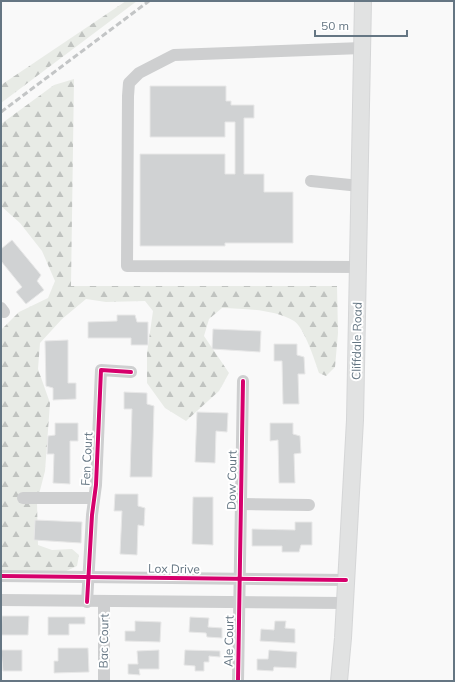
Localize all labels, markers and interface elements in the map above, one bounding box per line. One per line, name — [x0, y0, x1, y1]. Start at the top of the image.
scale bar — [315, 12, 407, 38]
text: 50 m — [321, 18, 349, 33]
street label: Cliffdale Road — [348, 302, 365, 380]
street label: Fen Court — [78, 432, 95, 486]
street label: Dow Court — [223, 450, 240, 510]
street label: Lox Drive — [148, 561, 200, 576]
street label: Bac Court — [96, 613, 111, 669]
street label: Ale Court — [221, 615, 236, 667]

